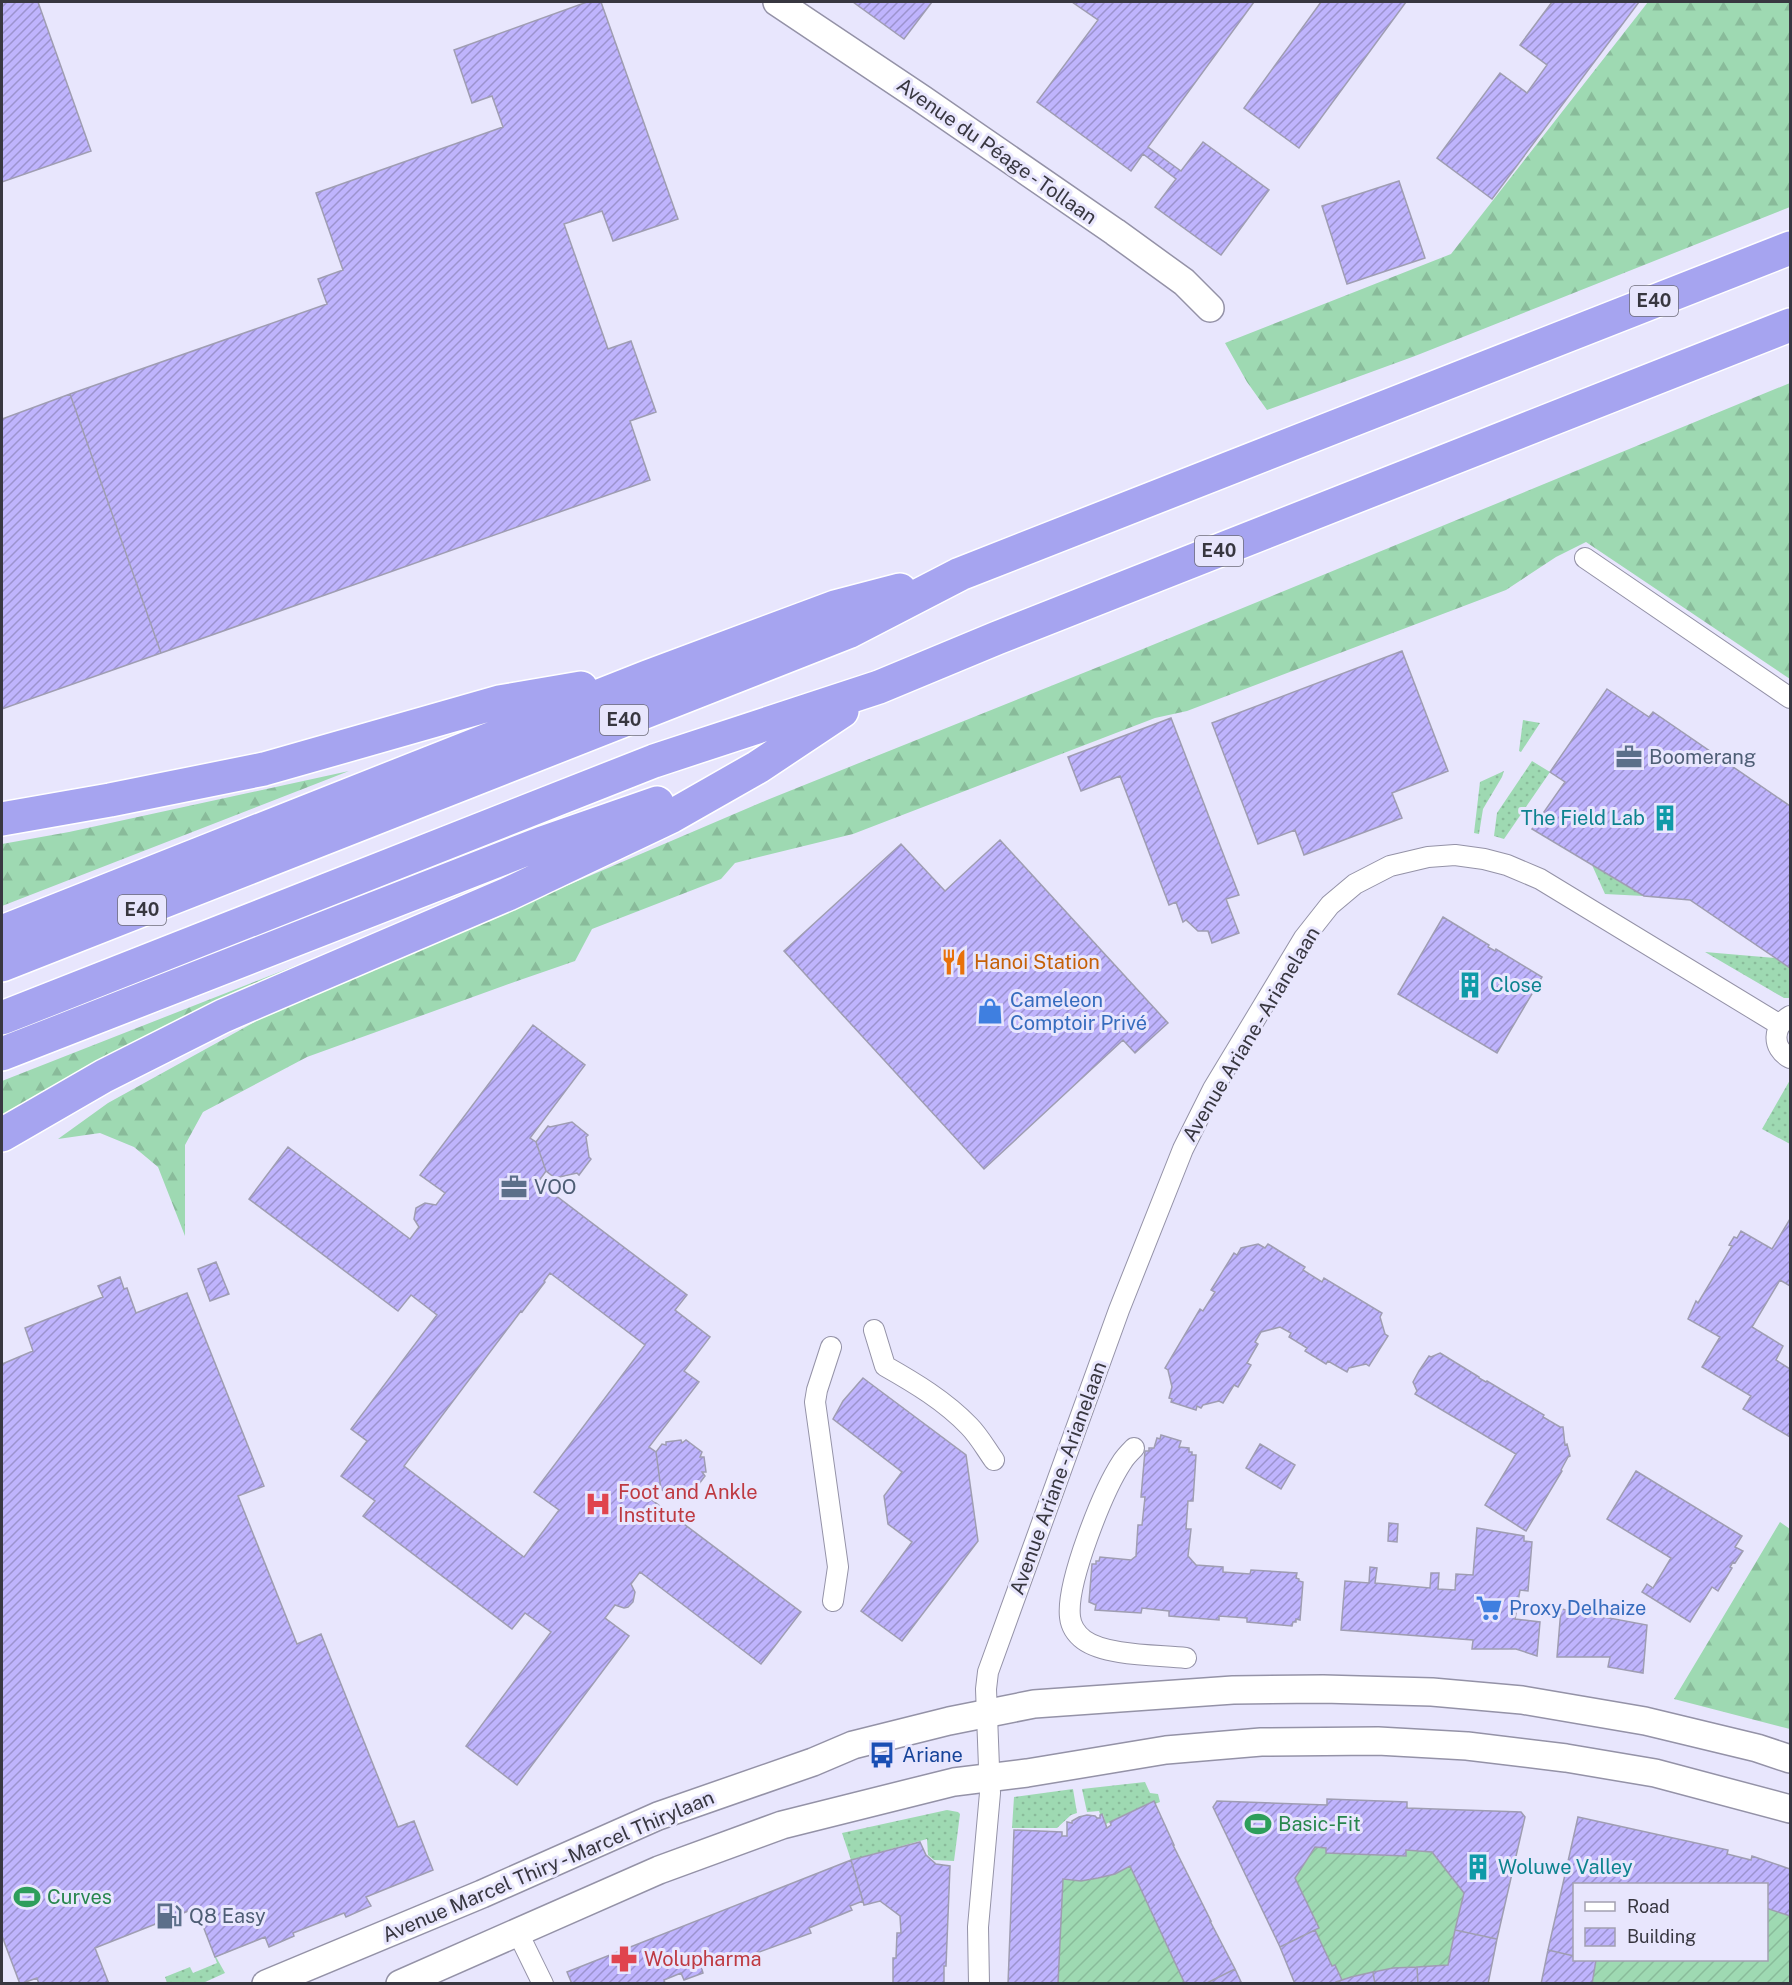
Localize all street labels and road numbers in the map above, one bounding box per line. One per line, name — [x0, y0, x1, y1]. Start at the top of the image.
street label: Avenue du Péage - Tollaan — [892, 73, 1102, 229]
road number: E40 — [1630, 286, 1678, 316]
road number: E40 — [1195, 536, 1243, 566]
road number: E40 — [600, 705, 648, 735]
road number: E40 — [118, 895, 166, 925]
street label: Avenue Ariane - Arianelaan — [1177, 922, 1325, 1146]
street label: Avenue Ariane - Arianelaan — [1005, 1358, 1111, 1598]
street label: Avenue Marcel Thiry - Marcel Thirylaan — [379, 1785, 717, 1947]

